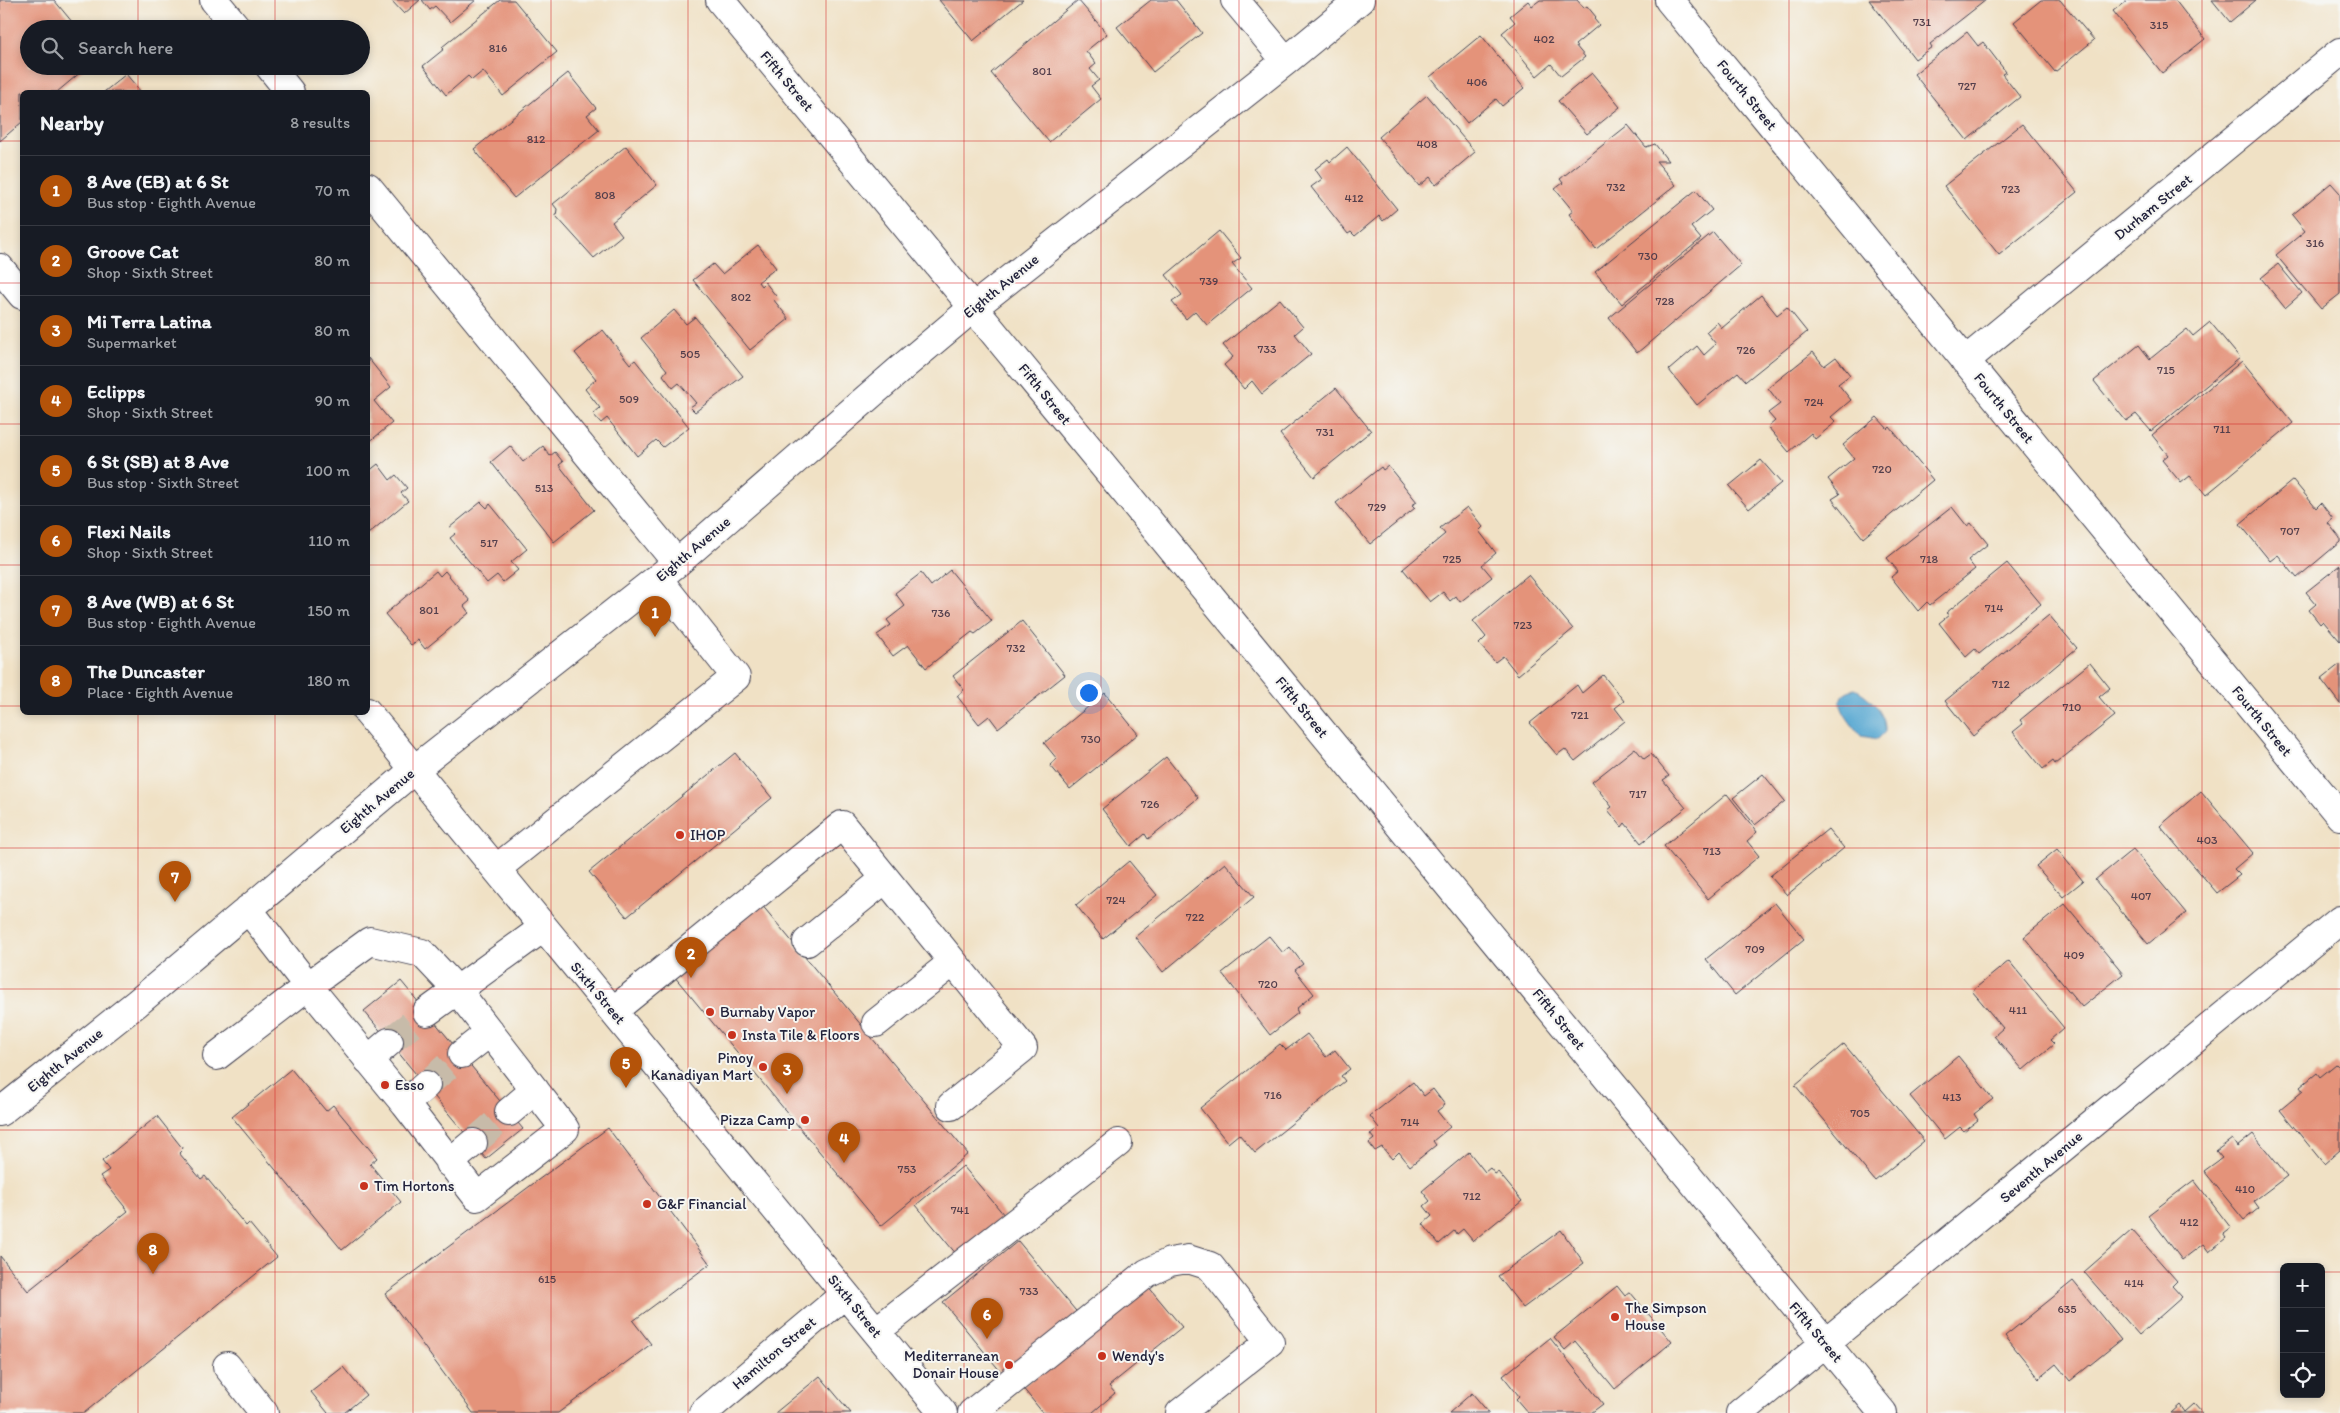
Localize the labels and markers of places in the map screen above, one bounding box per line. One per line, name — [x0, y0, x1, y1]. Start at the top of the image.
pin: 1 — [639, 596, 671, 637]
place label: IHOP — [690, 826, 726, 844]
marker: IHOP — [674, 829, 686, 841]
pin: 7 — [159, 861, 191, 902]
pin: 2 — [675, 937, 707, 978]
place label: Burnaby Vapor — [720, 1003, 815, 1021]
marker: Burnaby Vapor — [704, 1006, 716, 1018]
place label: Insta Tile & Floors — [742, 1026, 860, 1044]
marker: Insta Tile & Floors — [726, 1029, 738, 1041]
pin: 5 — [610, 1047, 642, 1088]
place label: Pinoy Kanadiyan Mart — [651, 1049, 753, 1084]
pin: 3 — [771, 1053, 803, 1094]
marker: Pinoy Kanadiyan Mart — [757, 1061, 769, 1073]
place label: Esso — [395, 1076, 424, 1094]
marker: Esso — [379, 1079, 391, 1091]
place label: Pizza Camp — [720, 1111, 795, 1129]
marker: Pizza Camp — [799, 1114, 811, 1126]
pin: 4 — [828, 1122, 860, 1163]
place label: Tim Hortons — [374, 1177, 455, 1195]
marker: Tim Hortons — [358, 1180, 370, 1192]
place label: G&F Financial — [657, 1195, 747, 1213]
marker: G&F Financial — [641, 1198, 653, 1210]
pin: 8 — [137, 1233, 169, 1274]
pin: 6 — [971, 1298, 1003, 1339]
place label: The Simpson House — [1625, 1299, 1707, 1334]
marker: The Simpson House — [1609, 1311, 1621, 1323]
place label: Mediterranean Donair House — [904, 1347, 999, 1382]
place label: Wendy's — [1112, 1347, 1165, 1365]
marker: Wendy's — [1096, 1350, 1108, 1362]
marker: Mediterranean Donair House — [1003, 1359, 1015, 1371]

